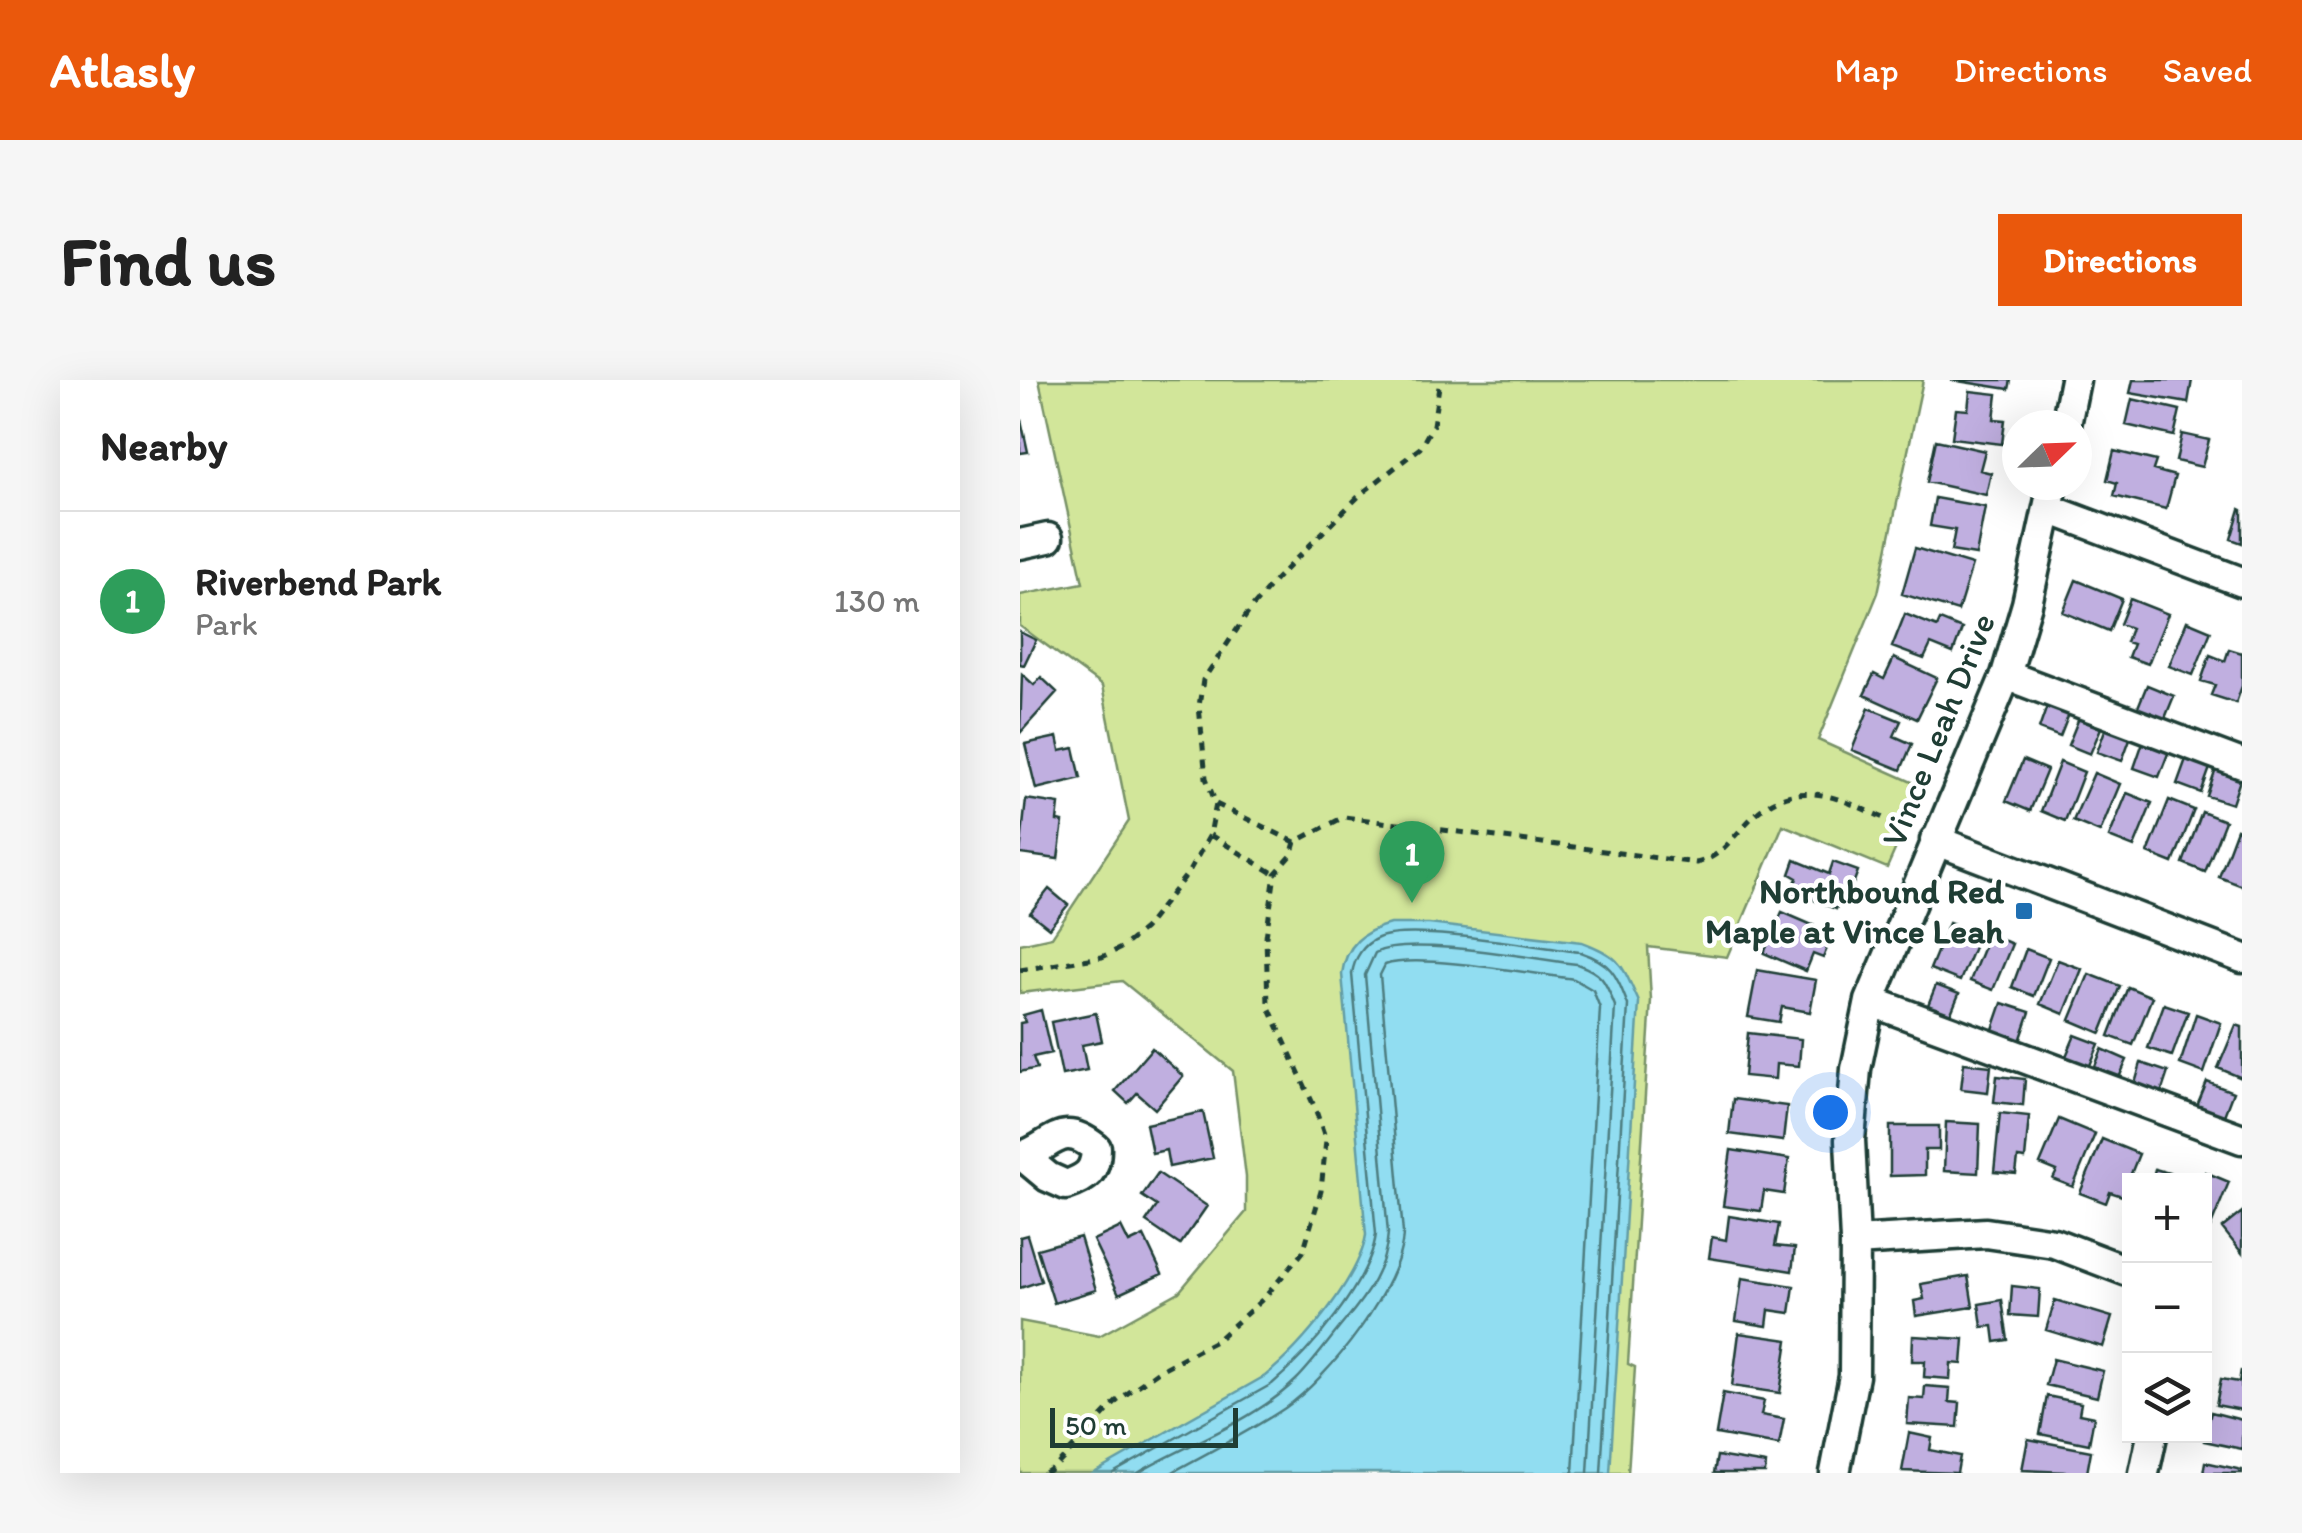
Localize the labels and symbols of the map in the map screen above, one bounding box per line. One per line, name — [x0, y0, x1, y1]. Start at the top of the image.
north arrow — [2002, 410, 2092, 500]
street label: Vince Leah Drive — [1872, 607, 2004, 853]
pin: 1 — [1380, 820, 1444, 903]
place label: Northbound Red Maple at Vince Leah — [1705, 870, 2005, 952]
marker: Northbound Red Maple at Vince Leah — [2013, 900, 2035, 922]
your location — [1805, 1087, 1856, 1138]
scale bar — [1050, 1403, 1238, 1448]

